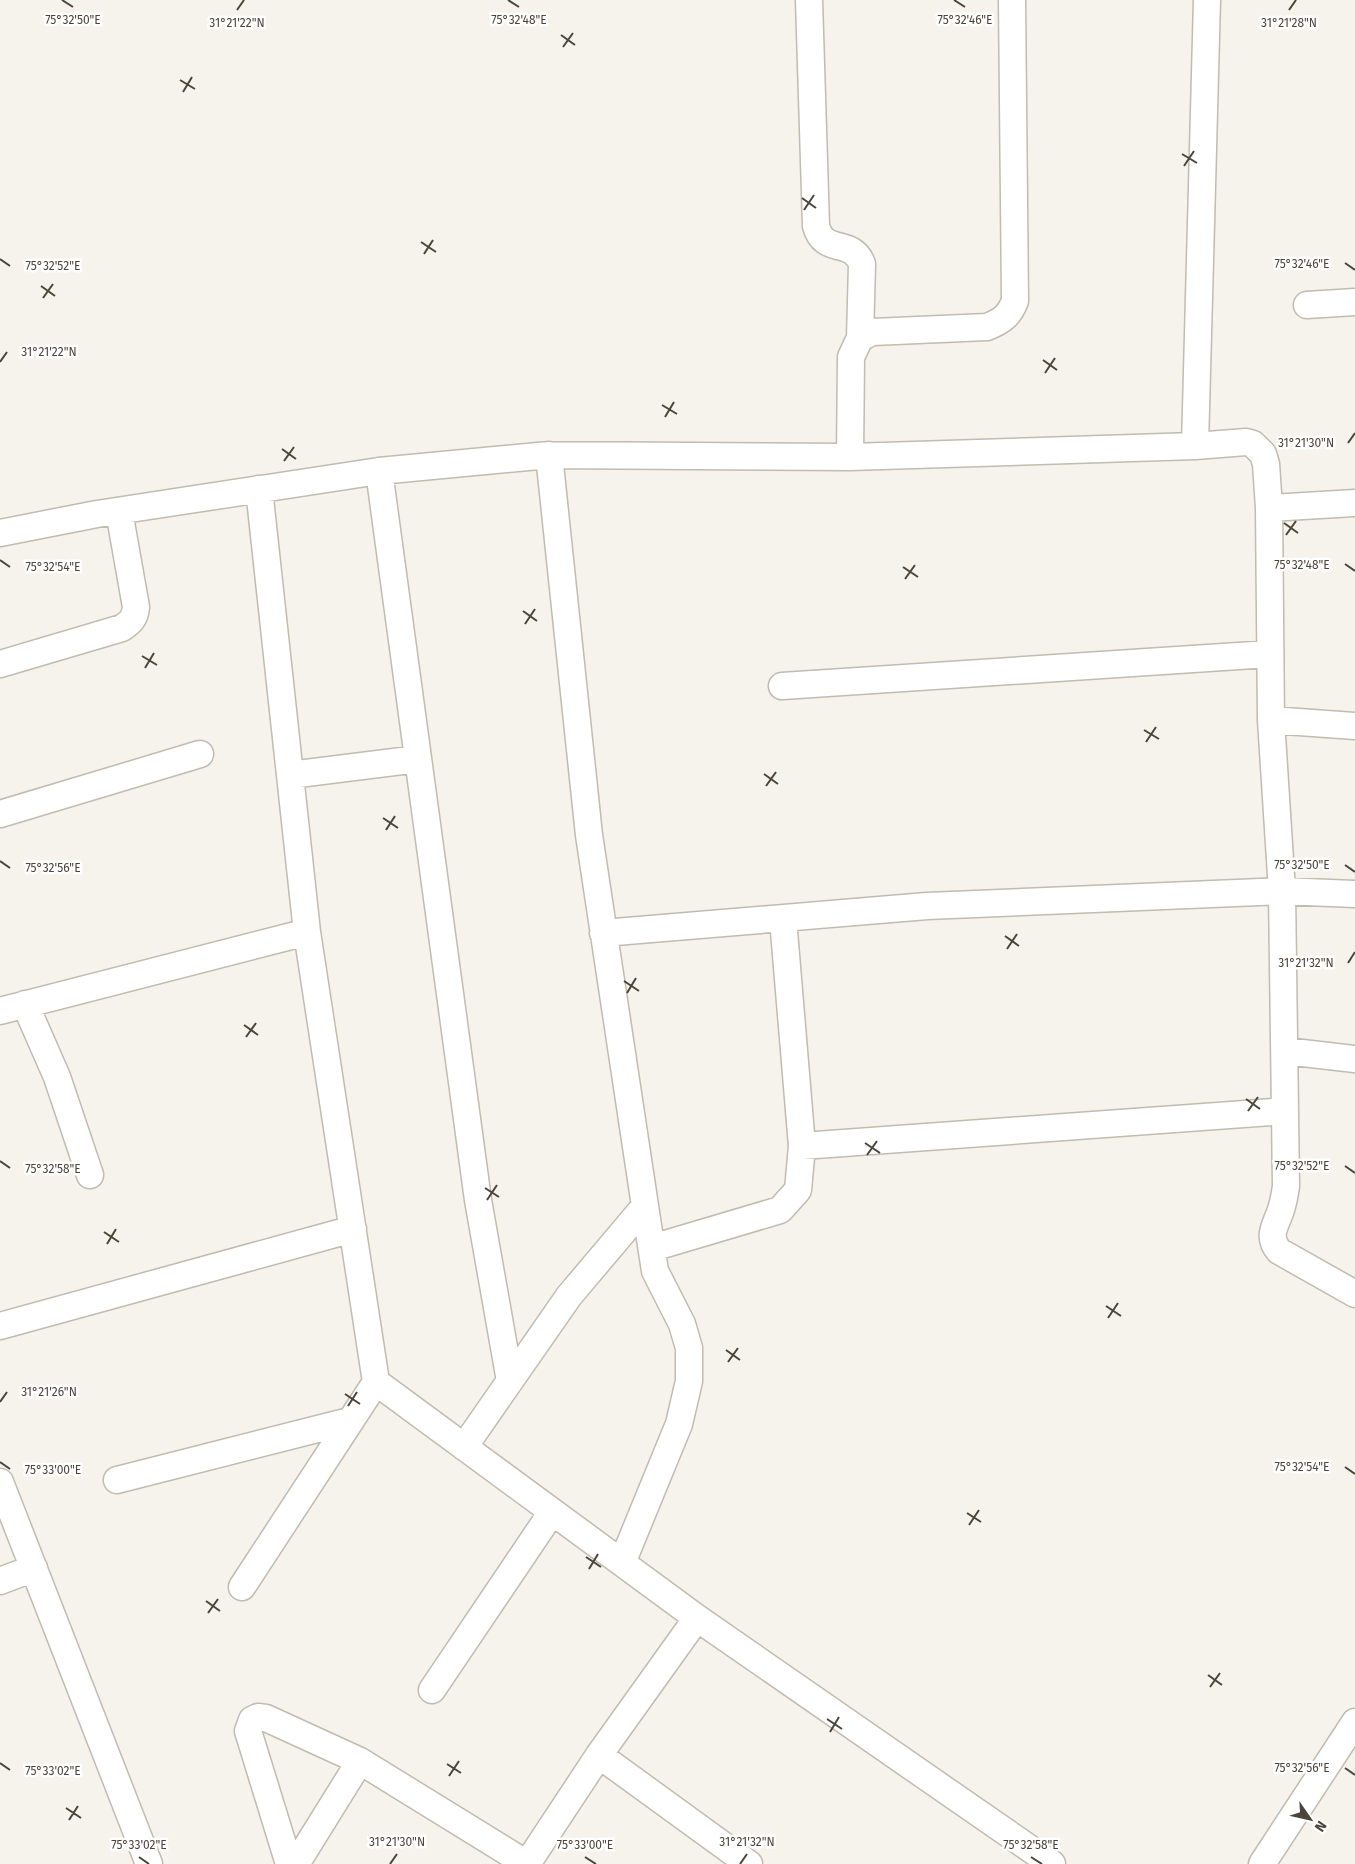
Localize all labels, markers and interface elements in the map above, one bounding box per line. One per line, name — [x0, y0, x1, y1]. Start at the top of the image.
text: 75°32'50"E — [45, 13, 101, 27]
text: 75°32'48"E — [491, 13, 547, 27]
text: 75°32'46"E — [937, 13, 993, 27]
text: 31°21'22"N — [209, 16, 265, 30]
text: 31°21'28"N — [1261, 16, 1317, 30]
text: 75°32'46"E — [1274, 257, 1330, 271]
text: 75°32'52"E — [26, 259, 80, 273]
text: 31°21'22"N — [21, 345, 77, 359]
text: 31°21'30"N — [1278, 436, 1334, 450]
text: 75°32'48"E — [1274, 558, 1330, 572]
text: 75°32'54"E — [26, 560, 80, 574]
text: 75°32'50"E — [1274, 858, 1330, 872]
text: 75°32'56"E — [25, 861, 81, 875]
text: 31°21'32"N — [1278, 956, 1334, 970]
text: 75°32'52"E — [1275, 1159, 1329, 1173]
text: 75°32'58"E — [25, 1162, 81, 1176]
text: 31°21'26"N — [21, 1385, 77, 1399]
text: 75°32'54"E — [1275, 1460, 1329, 1474]
text: 75°33'00"E — [25, 1463, 81, 1477]
text: 75°32'56"E — [1274, 1761, 1330, 1775]
text: 75°33'02"E — [25, 1764, 81, 1778]
north arrow — [1285, 1794, 1335, 1844]
text: N — [1311, 1817, 1330, 1835]
text: 31°21'30"N — [369, 1835, 425, 1849]
text: 31°21'32"N — [719, 1835, 775, 1849]
text: 75°33'02"E — [111, 1838, 167, 1852]
text: 75°33'00"E — [557, 1838, 613, 1852]
text: 75°32'58"E — [1003, 1838, 1059, 1852]

